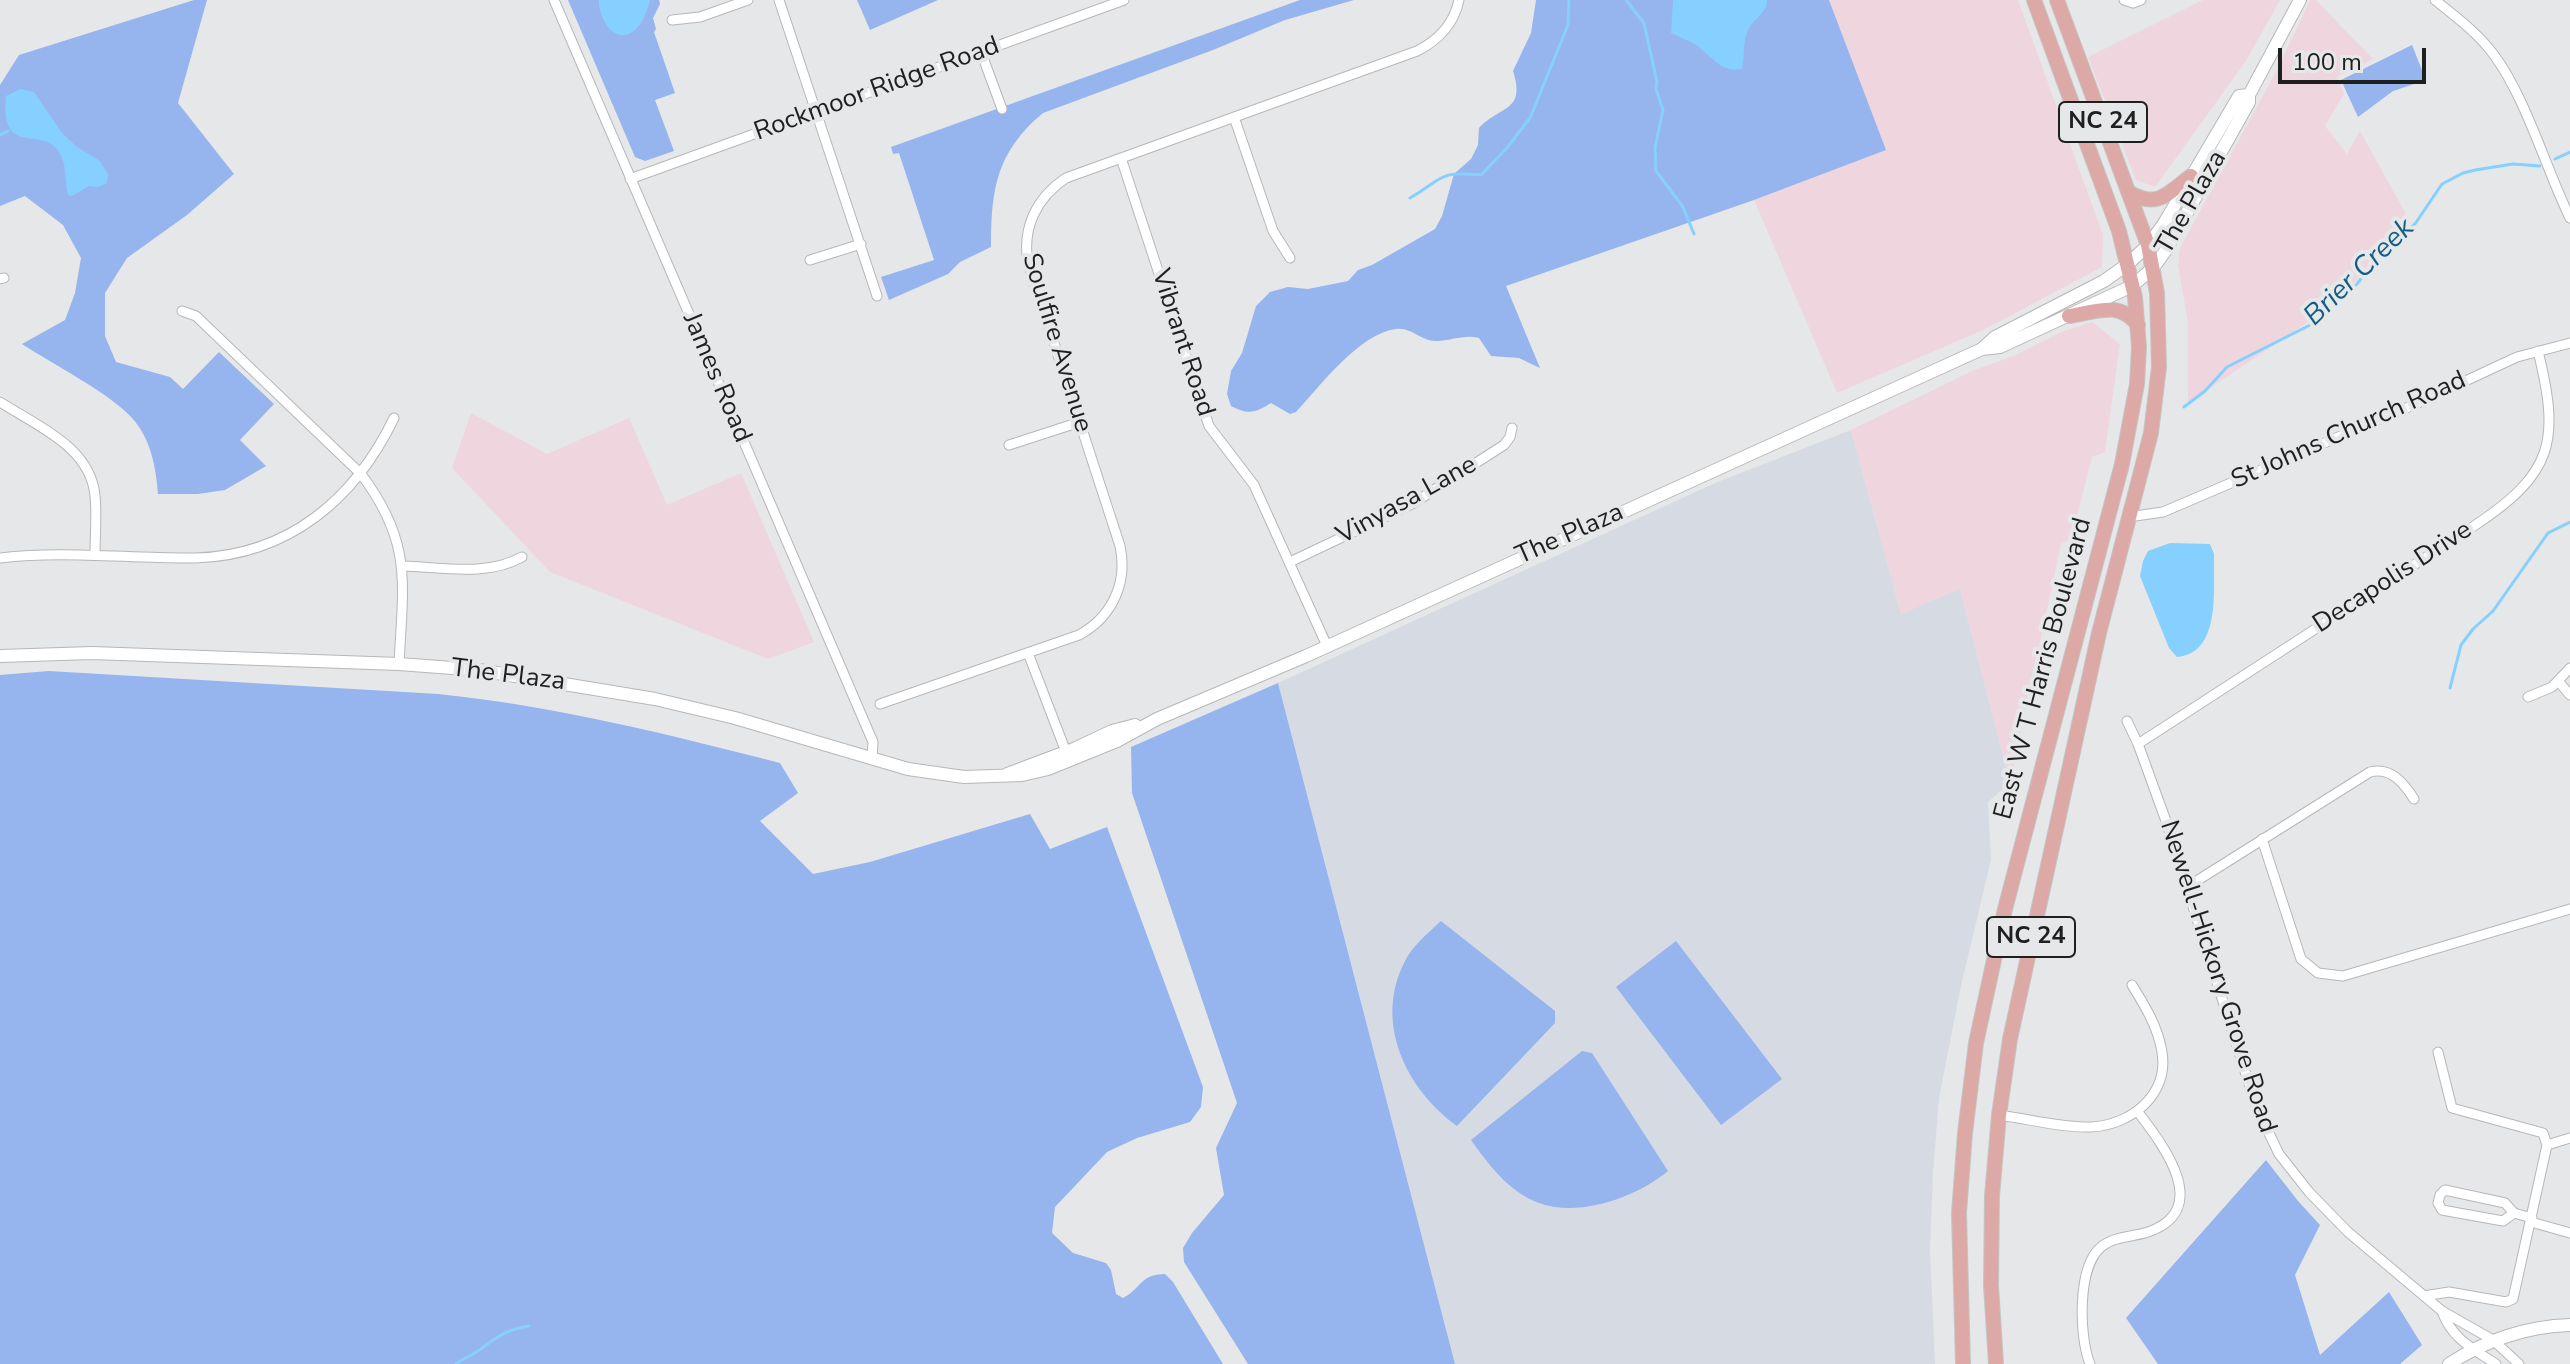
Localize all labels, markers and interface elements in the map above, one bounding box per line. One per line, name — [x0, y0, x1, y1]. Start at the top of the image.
street label: Rockmoor Ridge Road — [750, 31, 1004, 149]
scale bar — [2282, 32, 2430, 82]
text: 100 m — [2292, 46, 2362, 78]
road number: NC 24 — [2059, 102, 2147, 142]
street label: The Plaza — [2150, 146, 2234, 260]
water label: Brier Creek — [2298, 212, 2422, 334]
street label: Soulfire Avenue — [1014, 250, 1098, 436]
street label: Vibrant Road — [1144, 265, 1220, 421]
street label: James Road — [675, 308, 757, 448]
street label: St Johns Church Road — [2227, 365, 2471, 497]
street label: Vinyasa Lane — [1332, 450, 1482, 552]
street label: The Plaza — [1511, 497, 1629, 573]
street label: East W T Harris Boulevard — [1989, 515, 2099, 823]
street label: Decapolis Drive — [2308, 515, 2478, 641]
street label: The Plaza — [449, 654, 567, 698]
street label: Newell-Hickory Grove Road — [2152, 817, 2282, 1137]
road number: NC 24 — [1987, 917, 2075, 957]

